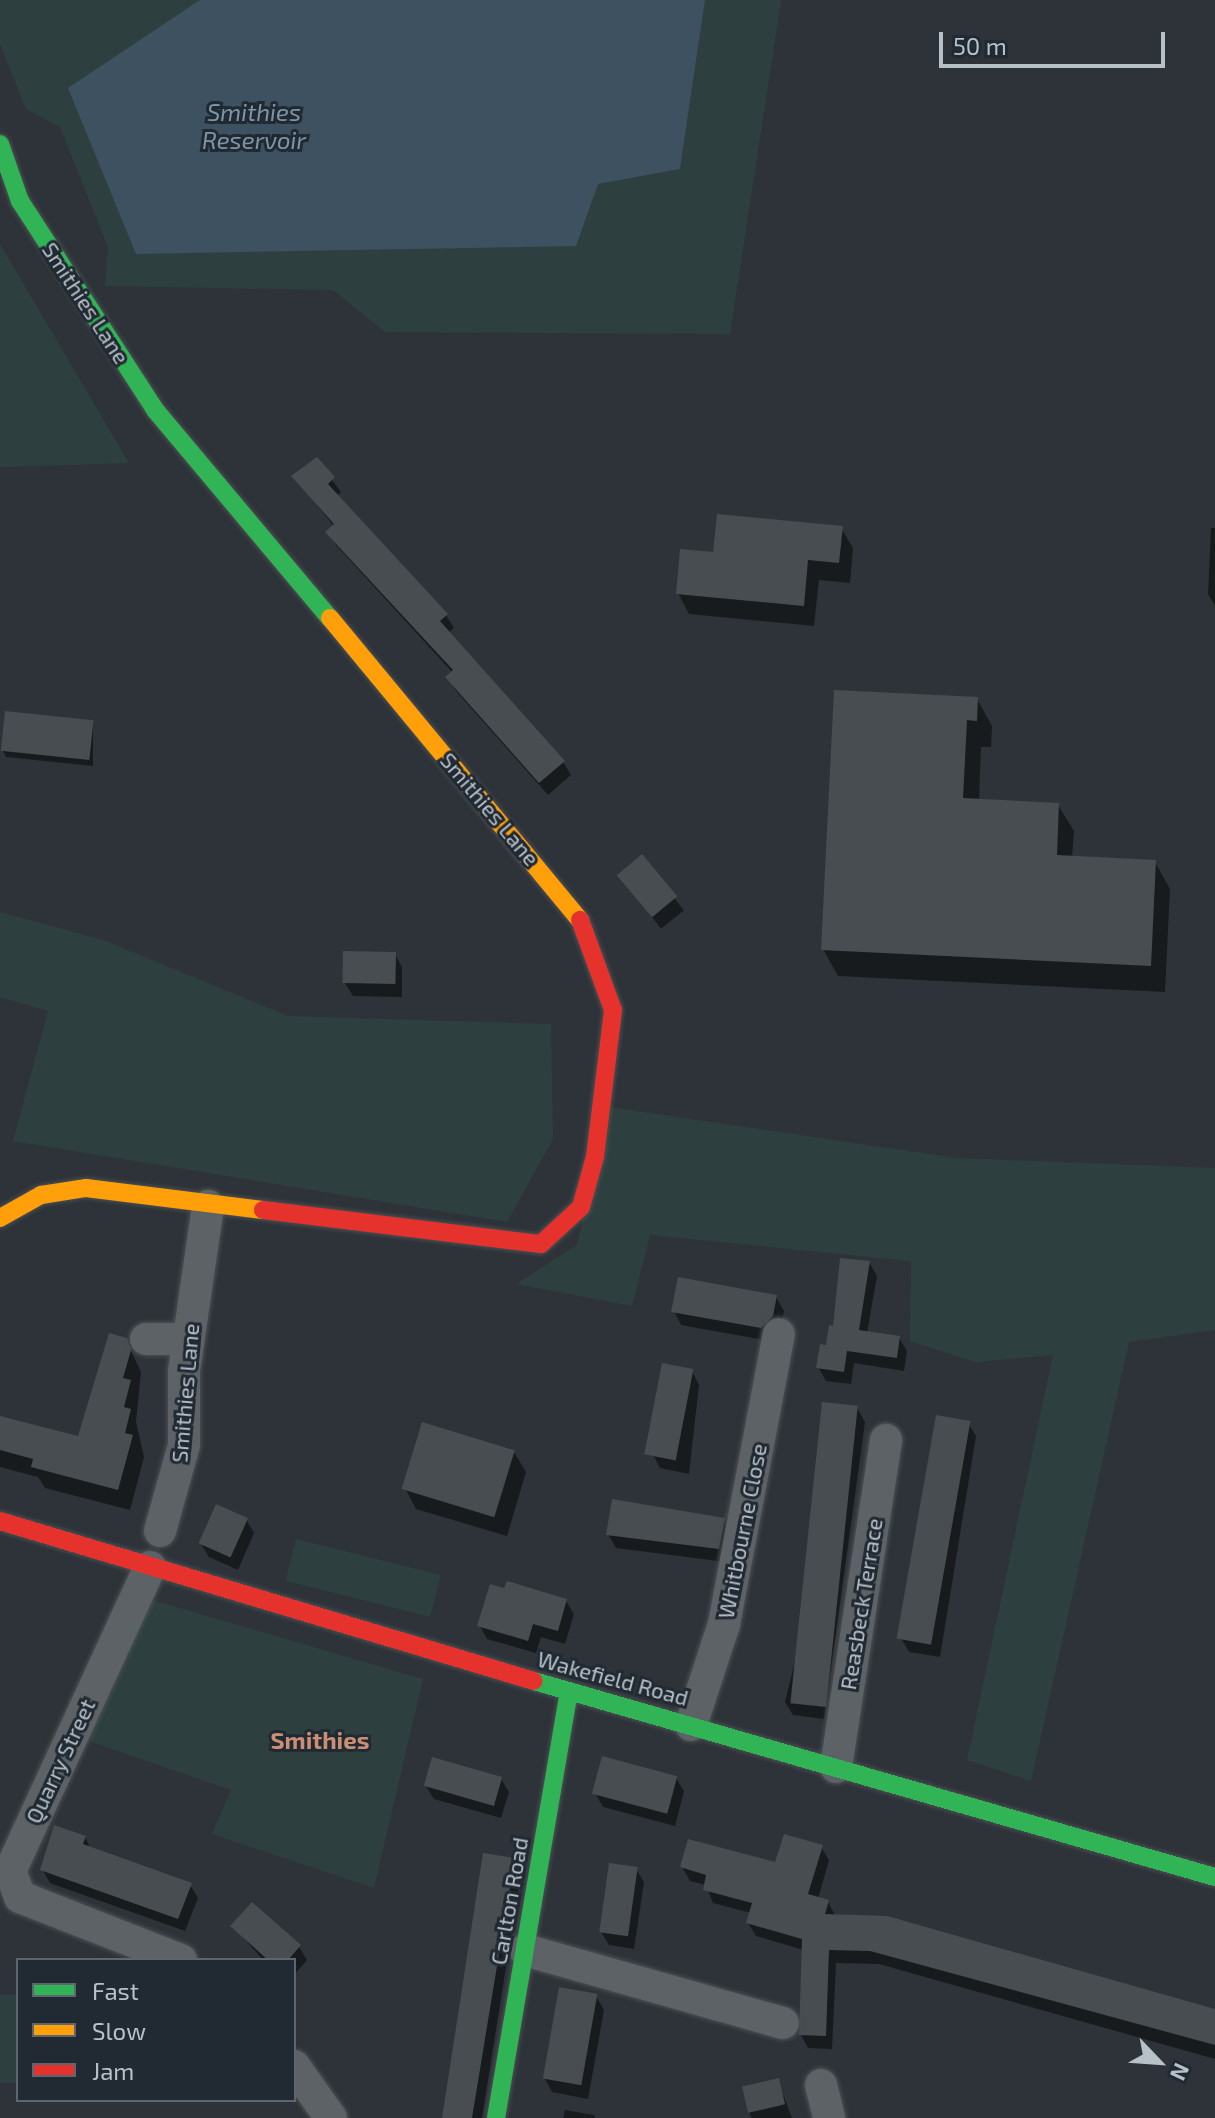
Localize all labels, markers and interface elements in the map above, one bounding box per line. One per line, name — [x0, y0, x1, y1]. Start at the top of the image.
scale bar — [943, 16, 1169, 66]
text: 50 m — [953, 31, 1007, 60]
water label: Smithies Reservoir — [202, 98, 306, 154]
street label: Smithies Lane — [37, 237, 135, 369]
street label: Smithies Lane — [435, 747, 545, 871]
street label: Smithies Lane — [166, 1322, 204, 1464]
street label: Whitbourne Close — [712, 1441, 772, 1621]
street label: Reasbeck Terrace — [834, 1516, 888, 1692]
street label: Wakefield Road — [535, 1645, 691, 1711]
street label: Quarry Street — [20, 1694, 100, 1828]
district label: Smithies — [271, 1726, 369, 1754]
street label: Carlton Road — [485, 1835, 533, 1967]
legend — [16, 1958, 296, 2102]
text: Fast — [92, 1976, 139, 2005]
text: Slow — [92, 2016, 146, 2045]
north arrow — [1119, 2022, 1199, 2102]
text: Jam — [92, 2056, 134, 2085]
text: N — [1166, 2059, 1196, 2085]

